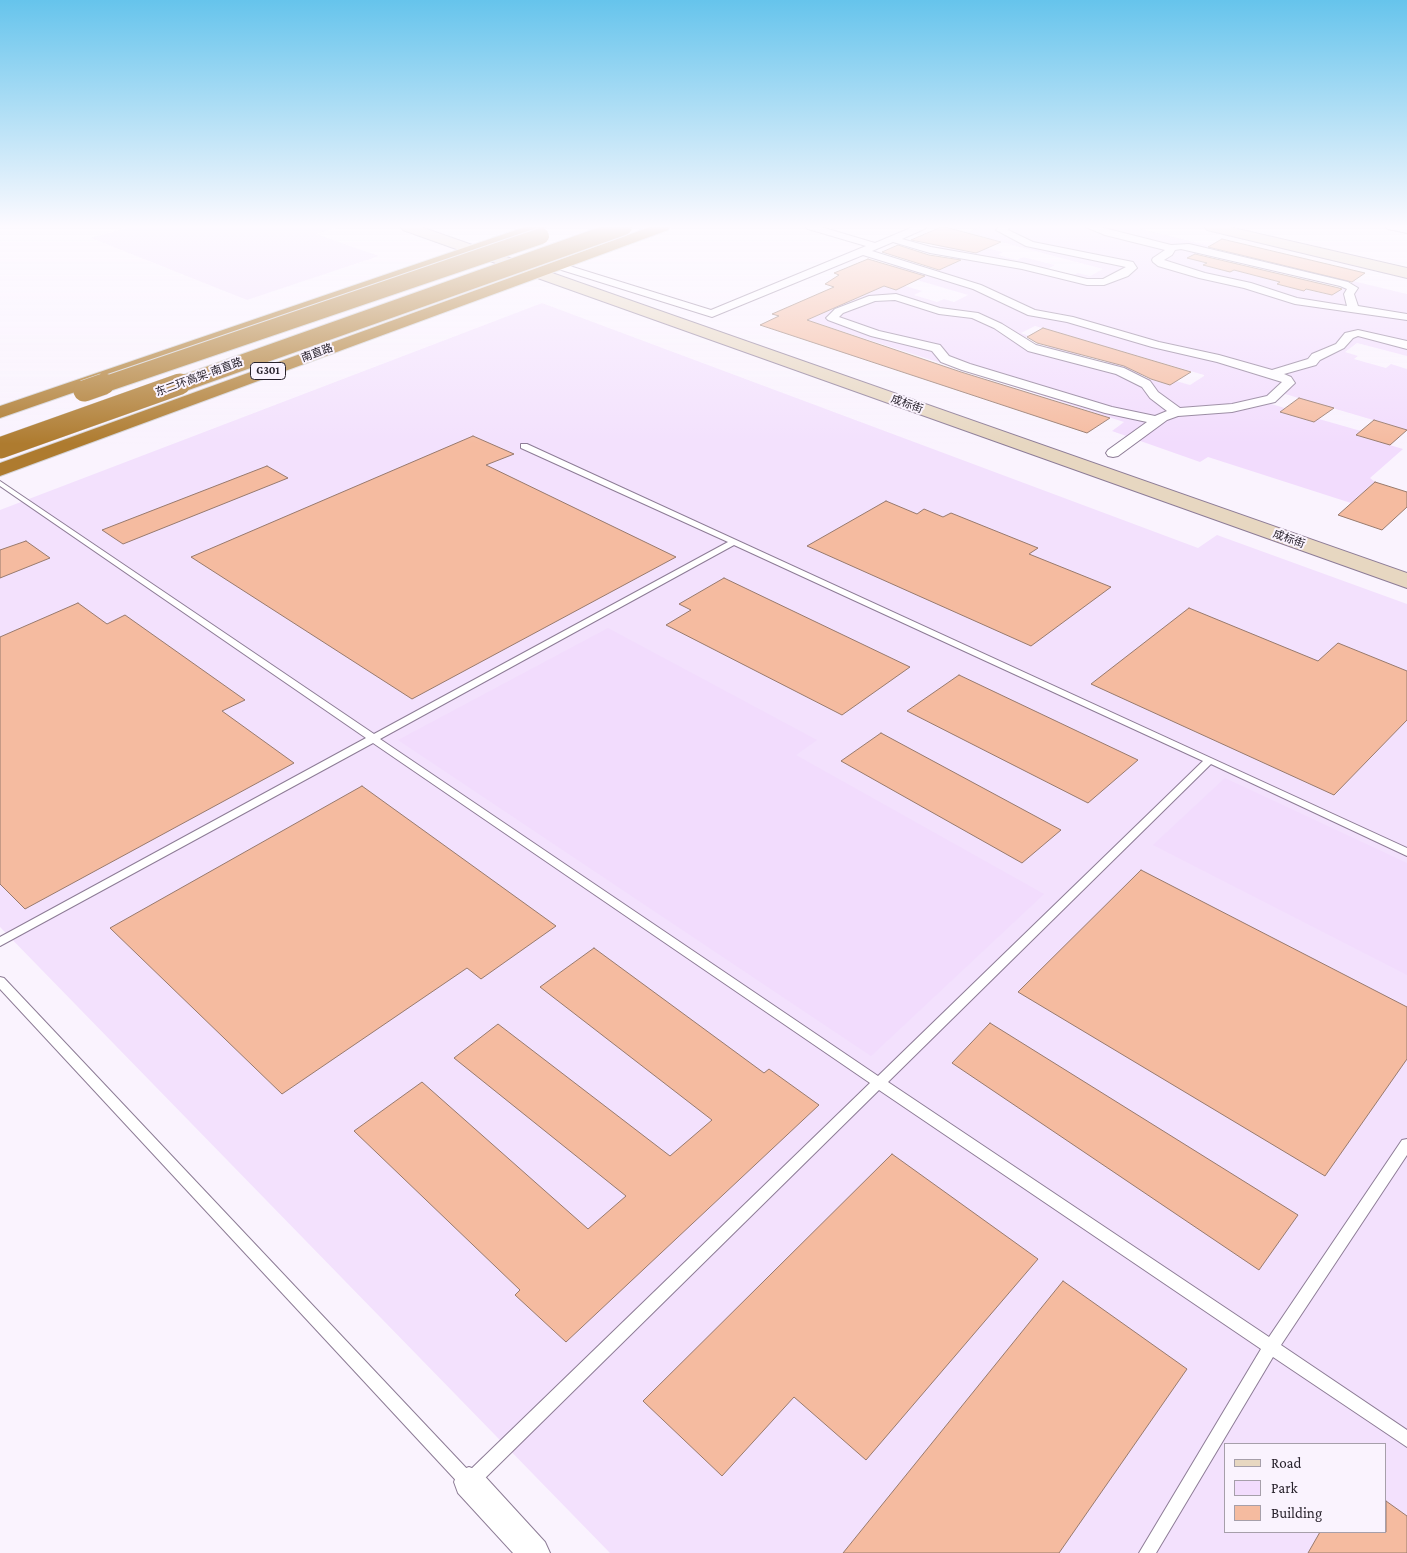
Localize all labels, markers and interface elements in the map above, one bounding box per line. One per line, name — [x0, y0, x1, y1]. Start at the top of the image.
street label: 南直路 — [299, 341, 335, 365]
street label: 东二环高架-南直路 — [154, 355, 244, 399]
road number: G301 — [250, 362, 286, 380]
street label: 成标街 — [889, 392, 925, 416]
street label: 成标街 — [1271, 527, 1307, 551]
legend — [1224, 1443, 1387, 1533]
text: Road — [1271, 1455, 1301, 1471]
text: Park — [1271, 1480, 1298, 1496]
text: Building — [1271, 1505, 1322, 1521]

